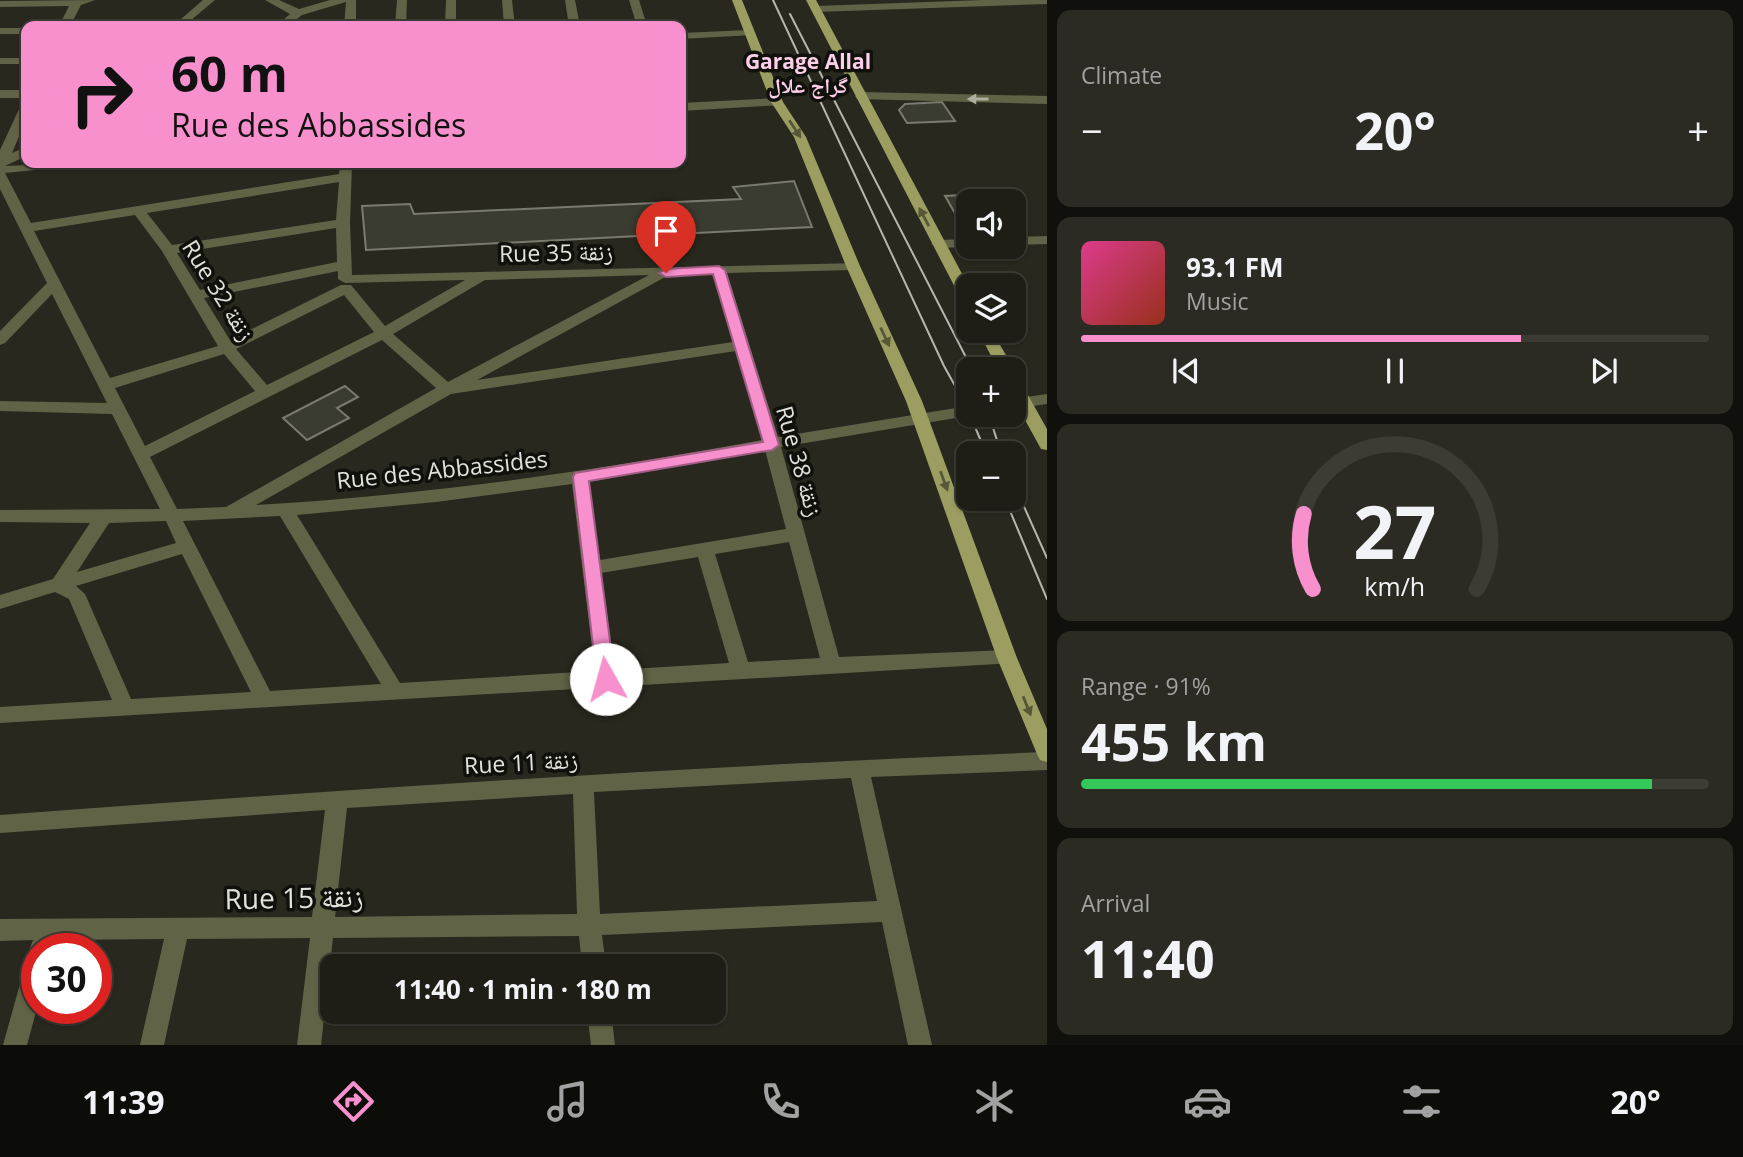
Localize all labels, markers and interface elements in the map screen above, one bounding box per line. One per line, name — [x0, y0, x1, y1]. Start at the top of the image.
text: 60 m — [171, 40, 288, 106]
district label: Garage Allal گراج علال — [745, 47, 871, 99]
icon: right — [56, 49, 147, 140]
text: Climate — [1081, 59, 1162, 91]
one-way arrow — [967, 93, 989, 105]
text: 20° — [1354, 94, 1436, 165]
text: Rue des Abbassides — [171, 103, 466, 146]
text: − — [1081, 104, 1103, 156]
text: + — [1687, 104, 1709, 156]
one-way arrow — [788, 119, 801, 139]
map controls — [956, 189, 1026, 511]
button: sound — [956, 189, 1026, 259]
pin — [636, 201, 696, 273]
one-way arrow — [918, 207, 930, 227]
icon: arrive — [647, 212, 685, 250]
street label: Rue 32 زنقة — [175, 233, 263, 347]
street label: Rue 35 زنقة — [499, 235, 613, 269]
text: 93.1 FM — [1186, 249, 1284, 285]
button: layers — [956, 273, 1026, 343]
text: Music — [1186, 285, 1249, 317]
one-way arrow — [880, 327, 891, 348]
icon: previous — [1167, 352, 1205, 390]
icon: pause — [1376, 352, 1414, 390]
icon: next — [1585, 352, 1623, 390]
button: + — [956, 357, 1026, 427]
street label: Rue 38 زنقة — [769, 402, 831, 520]
button: − — [956, 441, 1026, 511]
street label: Rue des Abbassides — [335, 442, 549, 496]
one-way arrow — [939, 470, 950, 491]
text: 27 — [1353, 481, 1437, 580]
text: km/h — [1365, 568, 1425, 602]
position arrow — [569, 642, 643, 716]
text: Range · 91% — [1081, 670, 1211, 702]
one-way arrow — [1021, 695, 1032, 716]
text: 455 km — [1081, 705, 1267, 776]
street label: Rue 11 زنقة — [463, 743, 579, 781]
street label: Rue 15 زنقة — [224, 877, 364, 917]
text: Arrival — [1081, 887, 1150, 919]
text: 11:40 — [1081, 922, 1215, 993]
speed limit sign: 30 — [21, 933, 112, 1024]
text: 11:40 · 1 min · 180 m — [394, 971, 652, 1007]
icon: directions — [329, 1077, 378, 1126]
icon: music — [543, 1077, 592, 1126]
icon: phone — [756, 1077, 805, 1126]
icon: climate — [970, 1077, 1019, 1126]
icon: car — [1183, 1077, 1232, 1126]
icon: filters — [1397, 1077, 1446, 1126]
text: 11:39 — [82, 1080, 165, 1123]
text: 20° — [1610, 1080, 1661, 1123]

